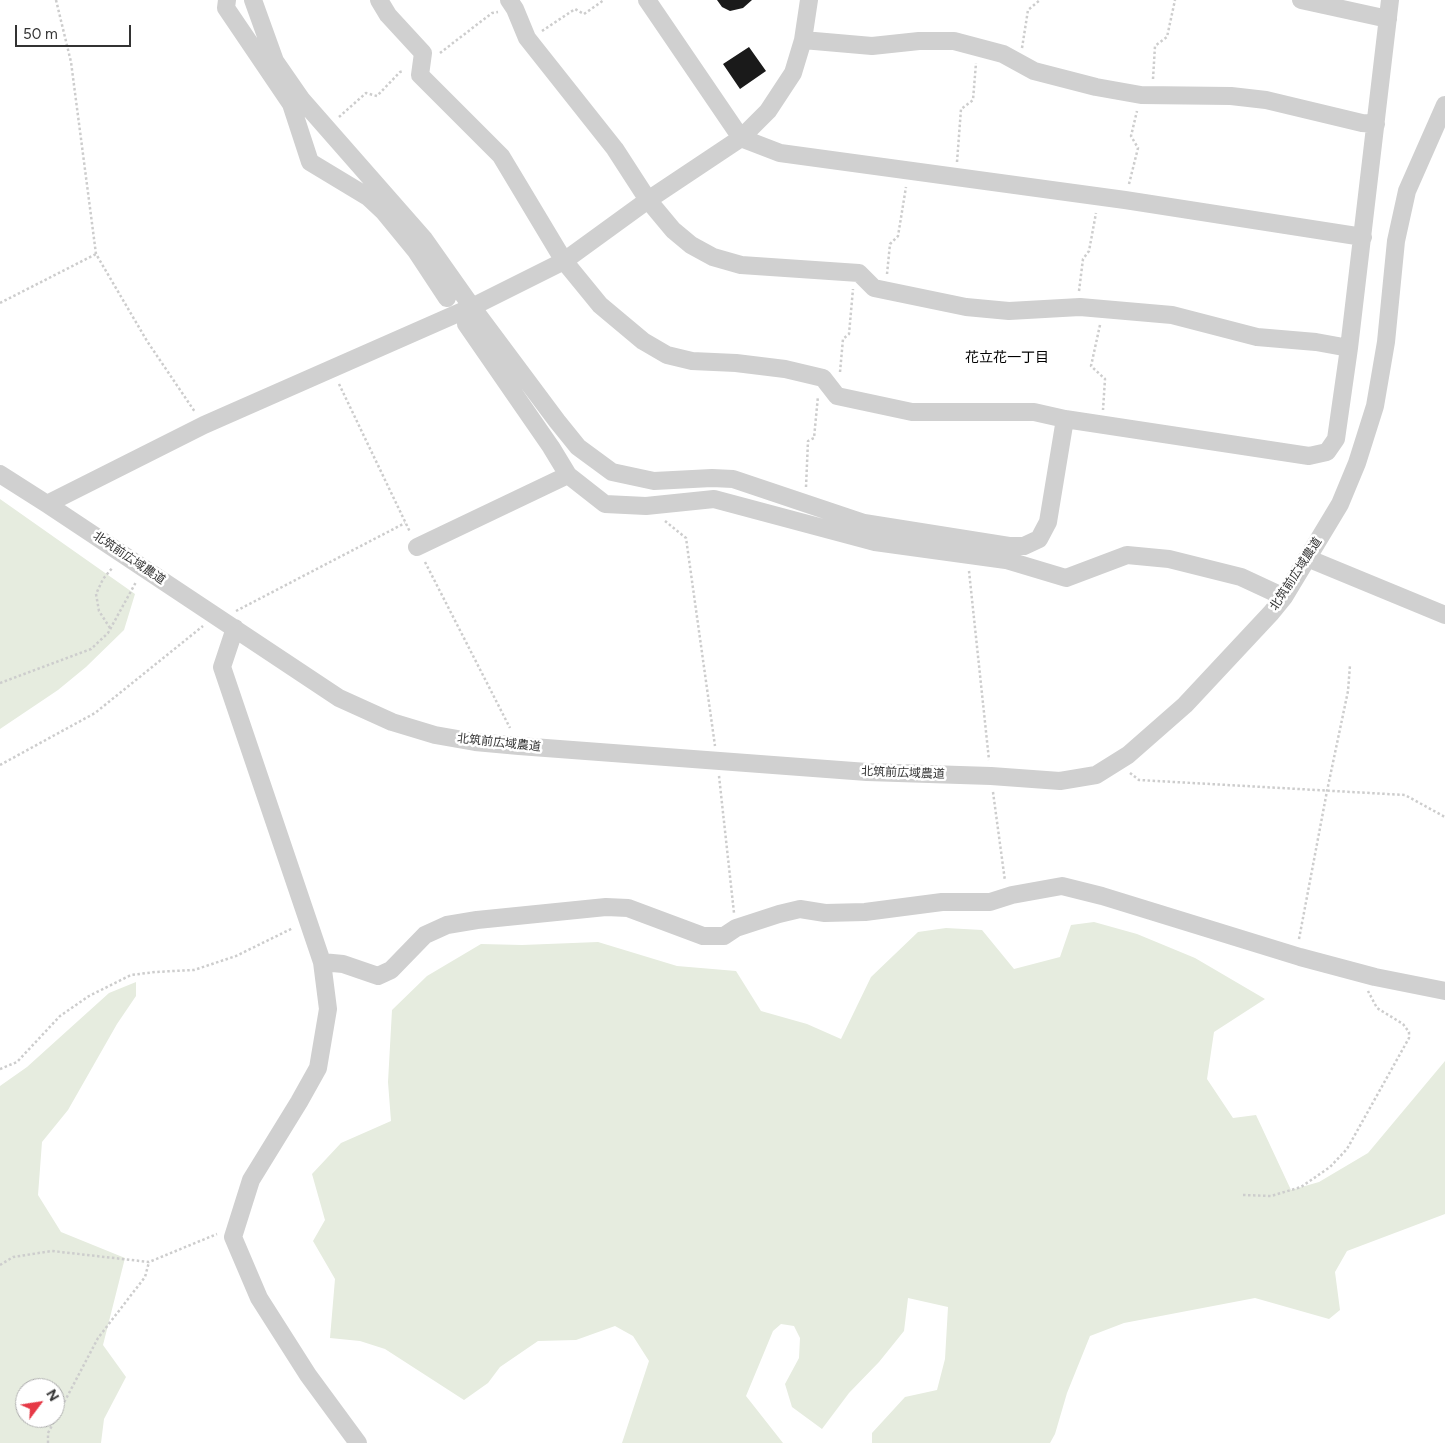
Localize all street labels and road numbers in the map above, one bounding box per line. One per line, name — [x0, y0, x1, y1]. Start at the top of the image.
street label: 北筑前広域農道 — [90, 529, 168, 587]
street label: 北筑前広域農道 — [1267, 535, 1325, 613]
street label: 北筑前広域農道 — [456, 731, 542, 755]
street label: 北筑前広域農道 — [861, 764, 945, 782]

